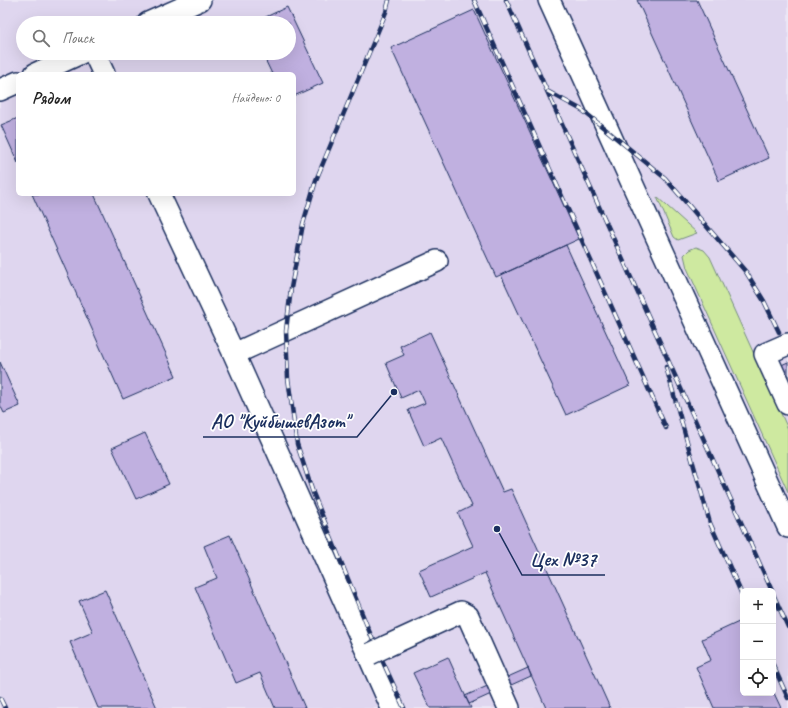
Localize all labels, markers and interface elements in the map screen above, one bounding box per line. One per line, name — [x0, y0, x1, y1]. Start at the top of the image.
search box — [16, 16, 296, 60]
icon: search — [30, 27, 52, 49]
text: Поиск — [62, 29, 94, 48]
text: Рядом — [32, 88, 70, 109]
text: Найдено: 0 — [232, 90, 280, 106]
callout: АО "КуйбышевАзот" — [203, 405, 357, 437]
text: АО "КуйбышевАзот" — [211, 409, 353, 434]
callout: Цех №37 — [522, 543, 605, 575]
text: Цех №37 — [530, 547, 598, 572]
map controls — [740, 588, 776, 696]
button: + — [740, 588, 776, 624]
button: − — [740, 624, 776, 660]
button: locate — [740, 660, 776, 696]

